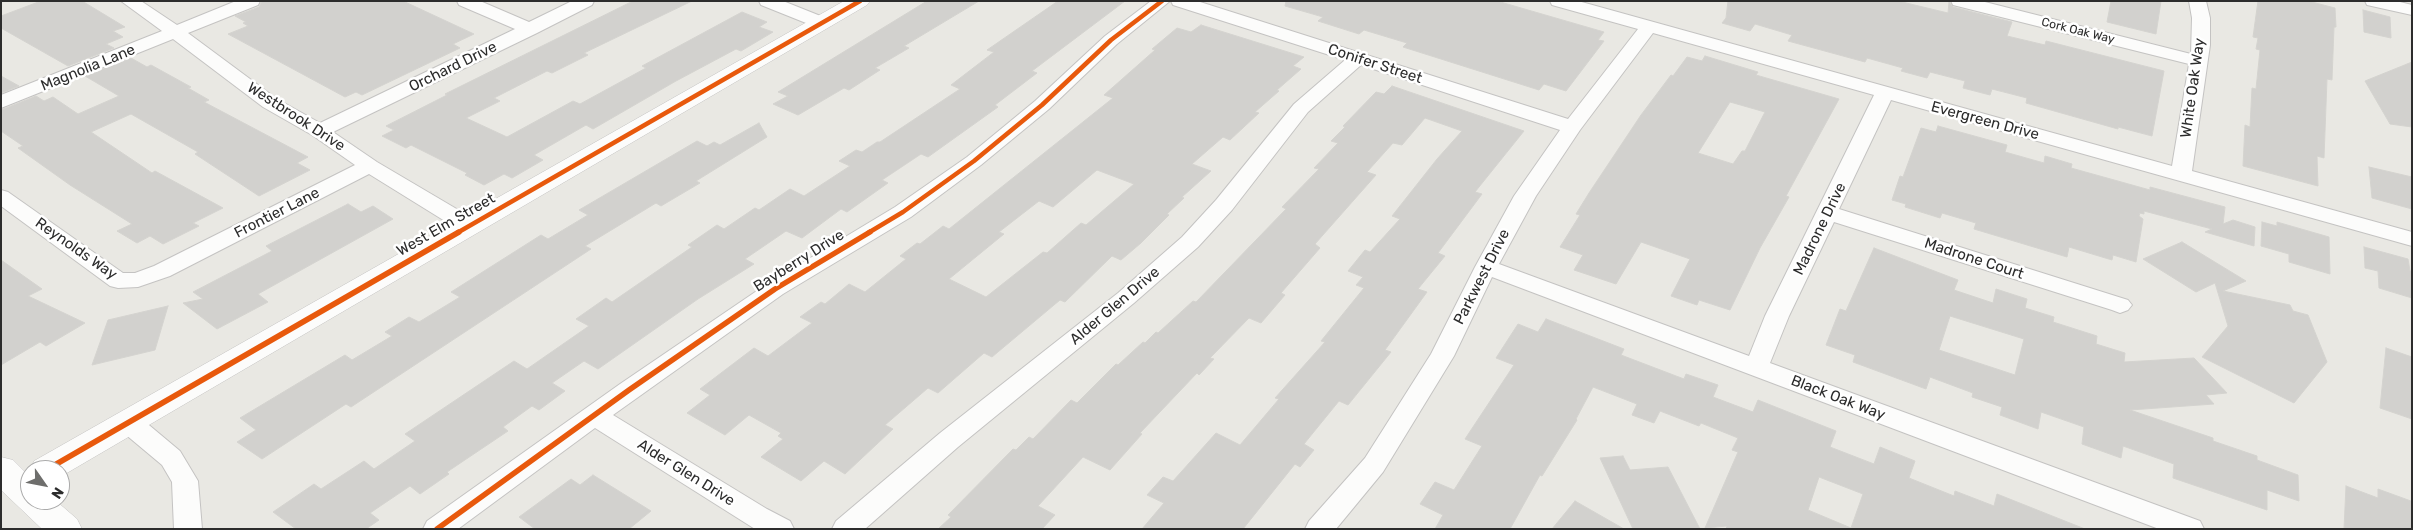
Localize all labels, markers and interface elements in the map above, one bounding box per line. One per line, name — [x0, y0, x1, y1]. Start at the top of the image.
street label: Cork Oak Way — [2040, 15, 2116, 47]
street label: White Oak Way — [2177, 37, 2209, 139]
street label: Orchard Drive — [406, 38, 500, 96]
street label: Conifer Street — [1326, 40, 1424, 88]
street label: Magnolia Lane — [38, 41, 138, 95]
street label: Westbrook Drive — [244, 79, 348, 155]
street label: Evergreen Drive — [1929, 98, 2041, 144]
street label: Madrone Drive — [1790, 180, 1850, 278]
street label: Frontier Lane — [231, 184, 323, 242]
street label: West Elm Street — [394, 190, 498, 260]
street label: Reynolds Way — [32, 214, 120, 284]
street label: Bayberry Drive — [750, 226, 848, 296]
street label: Parkwest Drive — [1450, 226, 1514, 328]
street label: Madrone Court — [1922, 234, 2026, 284]
street label: Alder Glen Drive — [1067, 263, 1163, 349]
street label: Black Oak Way — [1788, 372, 1888, 424]
street label: Alder Glen Drive — [634, 436, 738, 510]
north arrow — [20, 460, 70, 510]
text: N — [47, 484, 67, 502]

